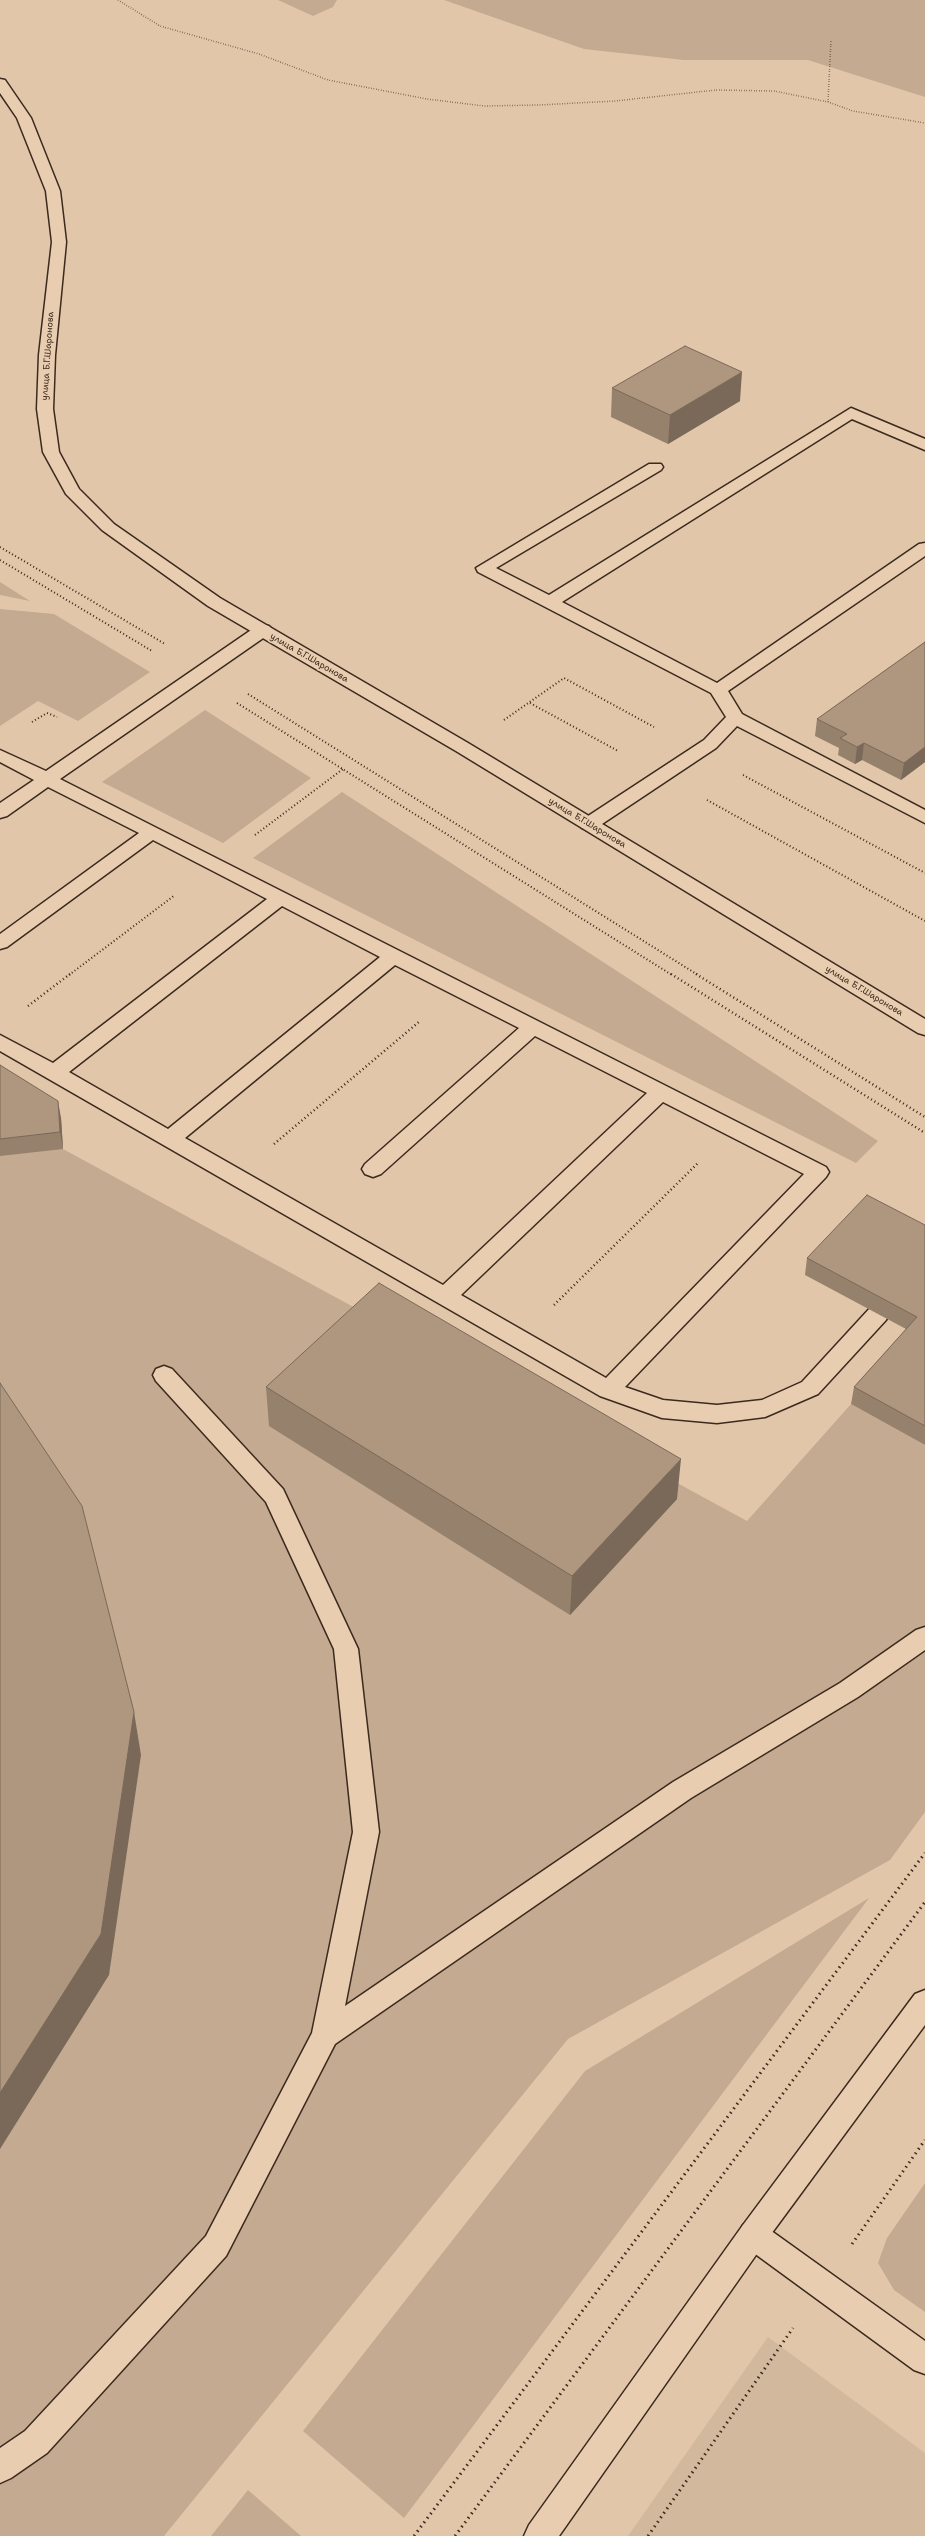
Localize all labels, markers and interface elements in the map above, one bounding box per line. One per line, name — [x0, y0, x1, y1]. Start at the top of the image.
street label: улица Б.Г.Шаронова — [40, 311, 56, 401]
street label: улица Б.Г.Шаронова — [268, 631, 350, 685]
street label: улица Б.Г.Шаронова — [546, 796, 628, 850]
street label: улица Б.Г.Шаронова — [823, 964, 905, 1018]

